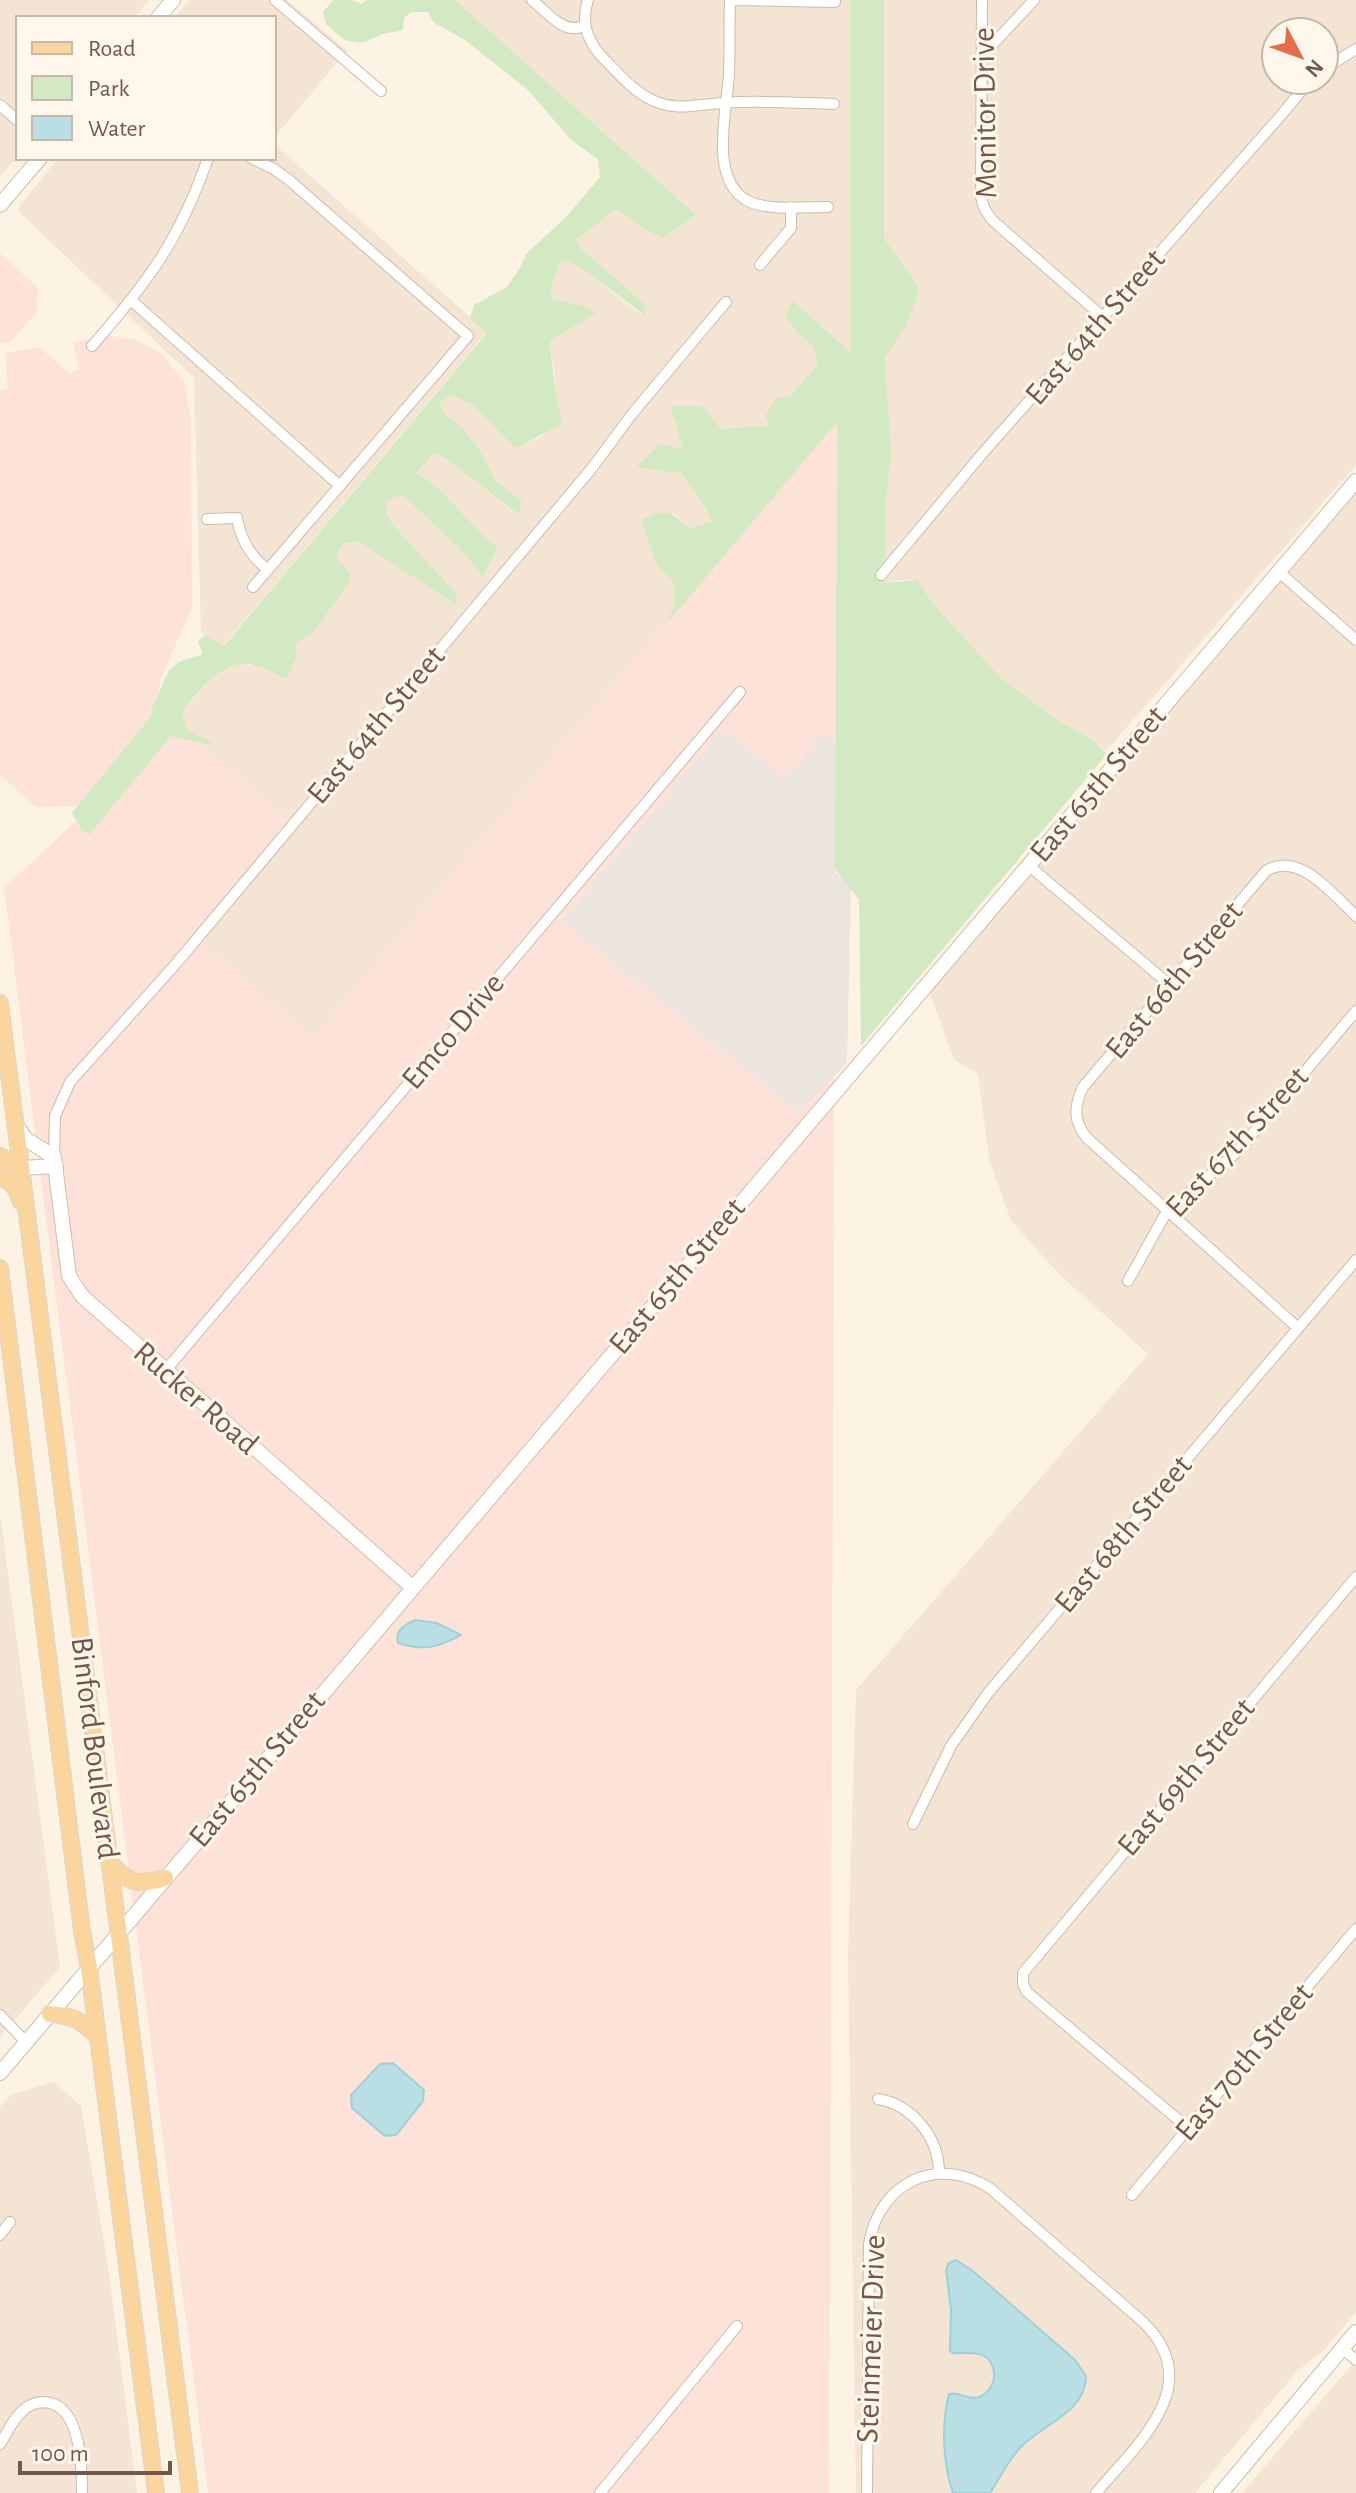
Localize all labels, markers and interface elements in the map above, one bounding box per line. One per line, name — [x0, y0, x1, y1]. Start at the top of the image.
legend — [16, 16, 276, 160]
north arrow — [1260, 16, 1340, 96]
street label: Monitor Drive — [968, 27, 1002, 199]
text: Road — [88, 37, 136, 61]
text: N — [1301, 55, 1328, 81]
text: Park — [88, 77, 129, 101]
text: Water — [88, 117, 146, 141]
street label: East 64th Street — [1019, 243, 1171, 411]
street label: East 64th Street — [301, 640, 451, 810]
street label: East 65th Street — [1024, 700, 1172, 868]
street label: East 66th Street — [1099, 895, 1249, 1065]
street label: Emco Drive — [396, 967, 510, 1095]
street label: East 67th Street — [1160, 1061, 1314, 1223]
street label: East 65th Street — [603, 1192, 751, 1360]
street label: Rucker Road — [127, 1335, 265, 1461]
street label: East 68th Street — [1048, 1449, 1198, 1619]
street label: Binford Boulevard — [65, 1635, 125, 1861]
street label: East 65th Street — [183, 1685, 331, 1853]
street label: East 69th Street — [1111, 1692, 1261, 1862]
street label: East 70th Street — [1169, 1977, 1319, 2147]
street label: Steinmeier Drive — [851, 2234, 891, 2444]
scale bar — [20, 2425, 170, 2475]
text: 100 m — [32, 2442, 89, 2466]

